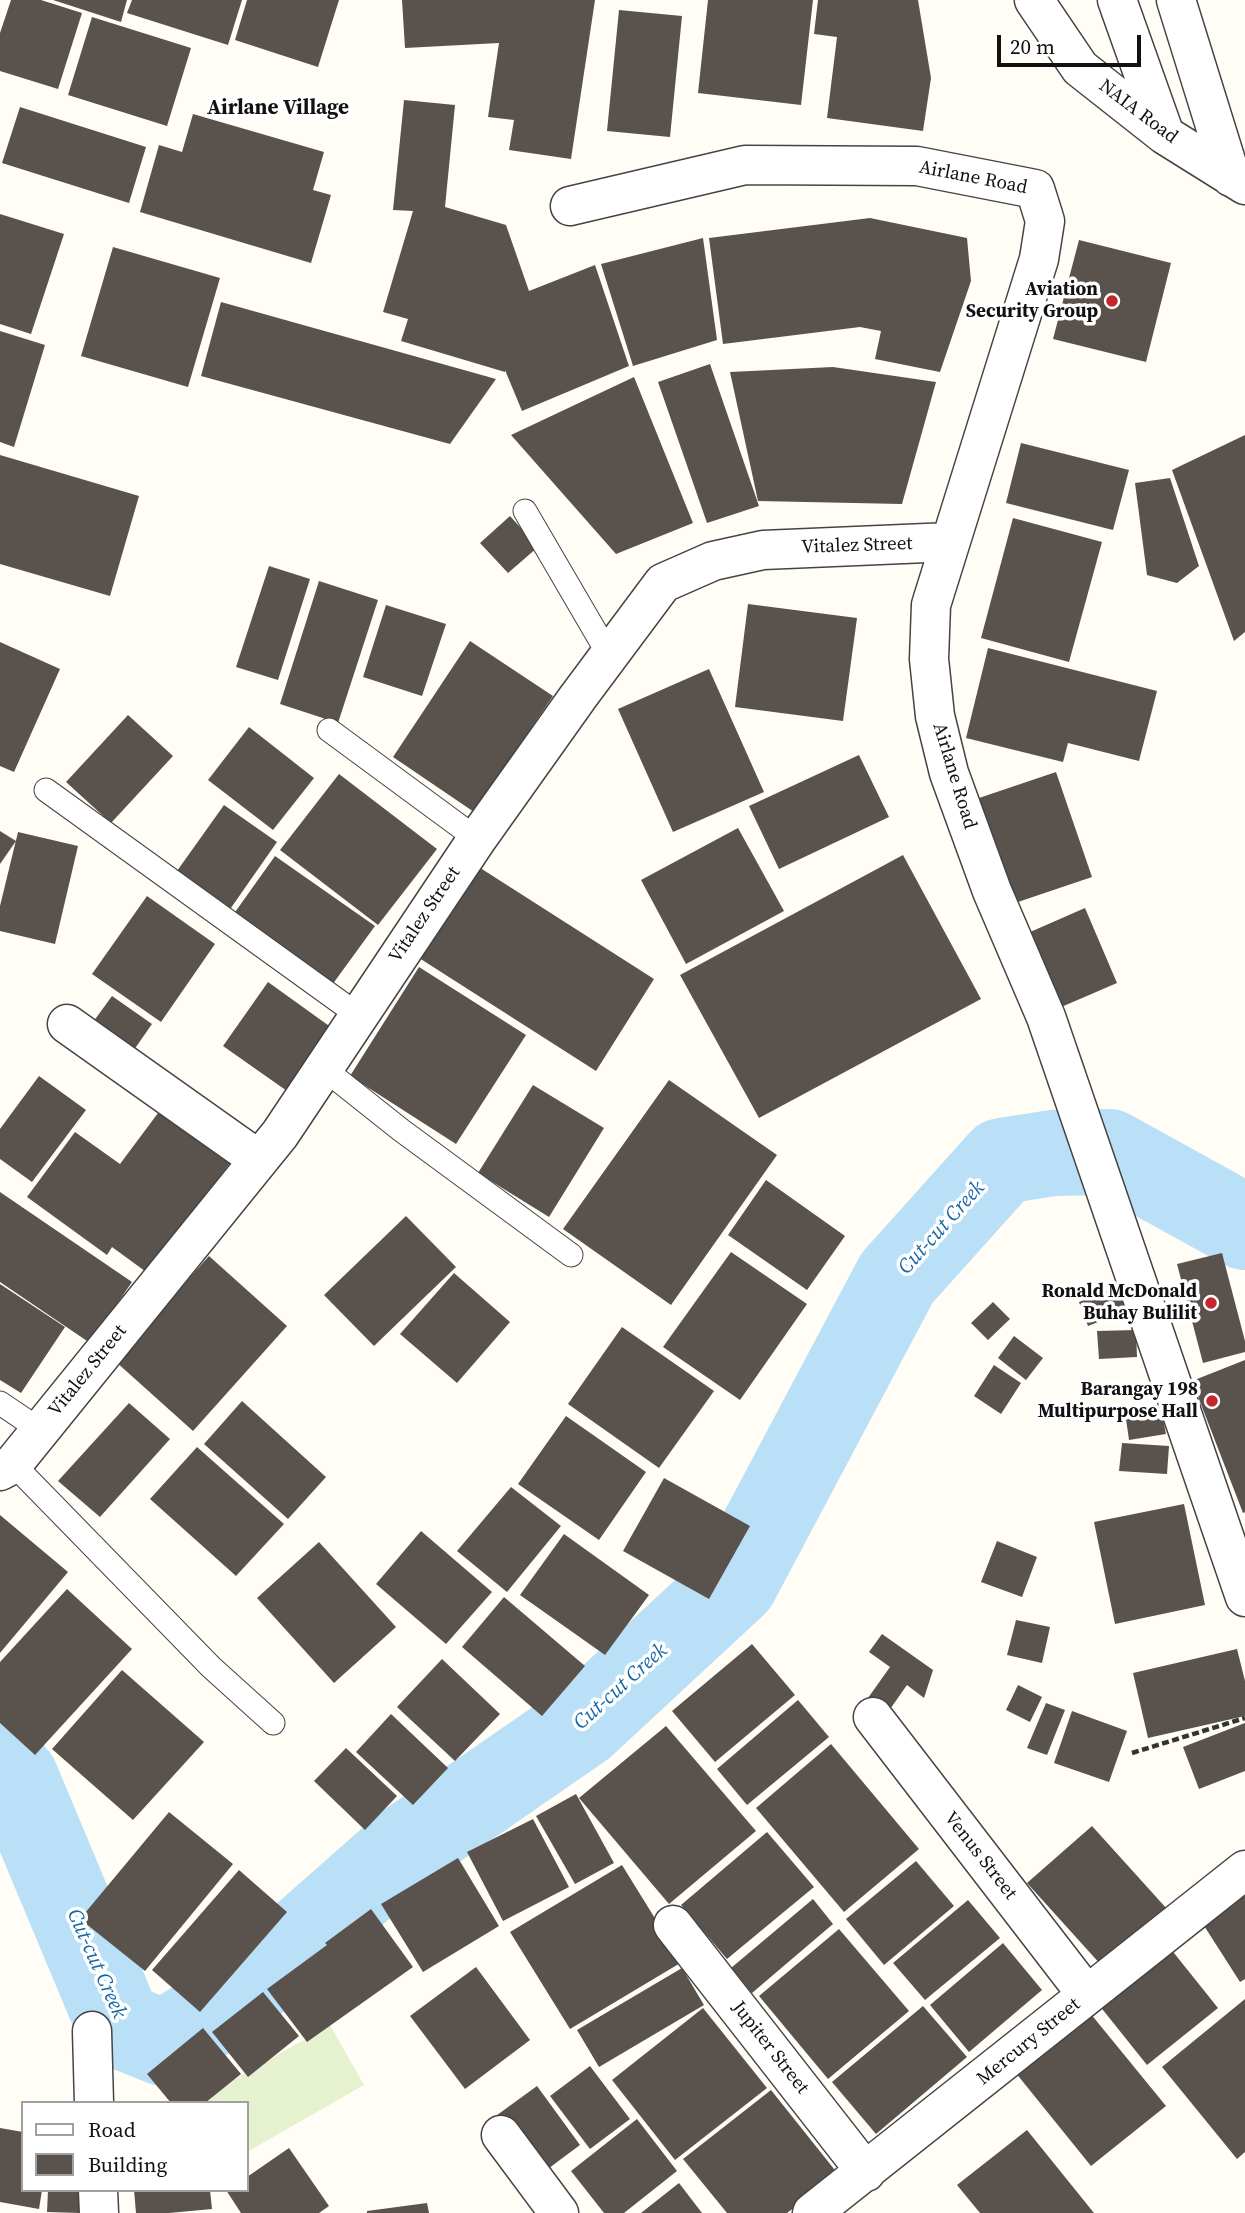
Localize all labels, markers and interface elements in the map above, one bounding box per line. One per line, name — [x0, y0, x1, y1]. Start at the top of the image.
scale bar — [1000, 21, 1144, 65]
text: 20 m — [1010, 32, 1055, 61]
street label: NAIA Road — [1094, 75, 1182, 149]
district label: Airlane Village — [207, 96, 349, 122]
street label: Airlane Road — [917, 156, 1029, 200]
place label: Aviation Security Group — [966, 279, 1098, 323]
marker: Aviation Security Group — [1104, 293, 1120, 309]
street label: Vitalez Street — [801, 533, 913, 559]
street label: Airlane Road — [927, 720, 981, 832]
street label: Vitalez Street — [384, 862, 466, 968]
water label: Cut-cut Creek — [893, 1176, 991, 1280]
place label: Ronald McDonald Buhay Bulilit — [1041, 1281, 1197, 1325]
marker: Ronald McDonald Buhay Bulilit — [1203, 1295, 1219, 1311]
street label: Vitalez Street — [44, 1321, 132, 1421]
place label: Barangay 198 Multipurpose Hall — [1038, 1379, 1198, 1423]
marker: Barangay 198 Multipurpose Hall — [1204, 1393, 1220, 1409]
water label: Cut-cut Creek — [569, 1638, 673, 1736]
street label: Venus Street — [939, 1807, 1021, 1905]
water label: Cut-cut Creek — [61, 1905, 131, 2023]
street label: Mercury Street — [973, 1993, 1085, 2091]
street label: Jupiter Street — [727, 1997, 813, 2099]
legend — [21, 2101, 248, 2192]
text: Road — [88, 2115, 136, 2144]
text: Building — [88, 2150, 167, 2179]

